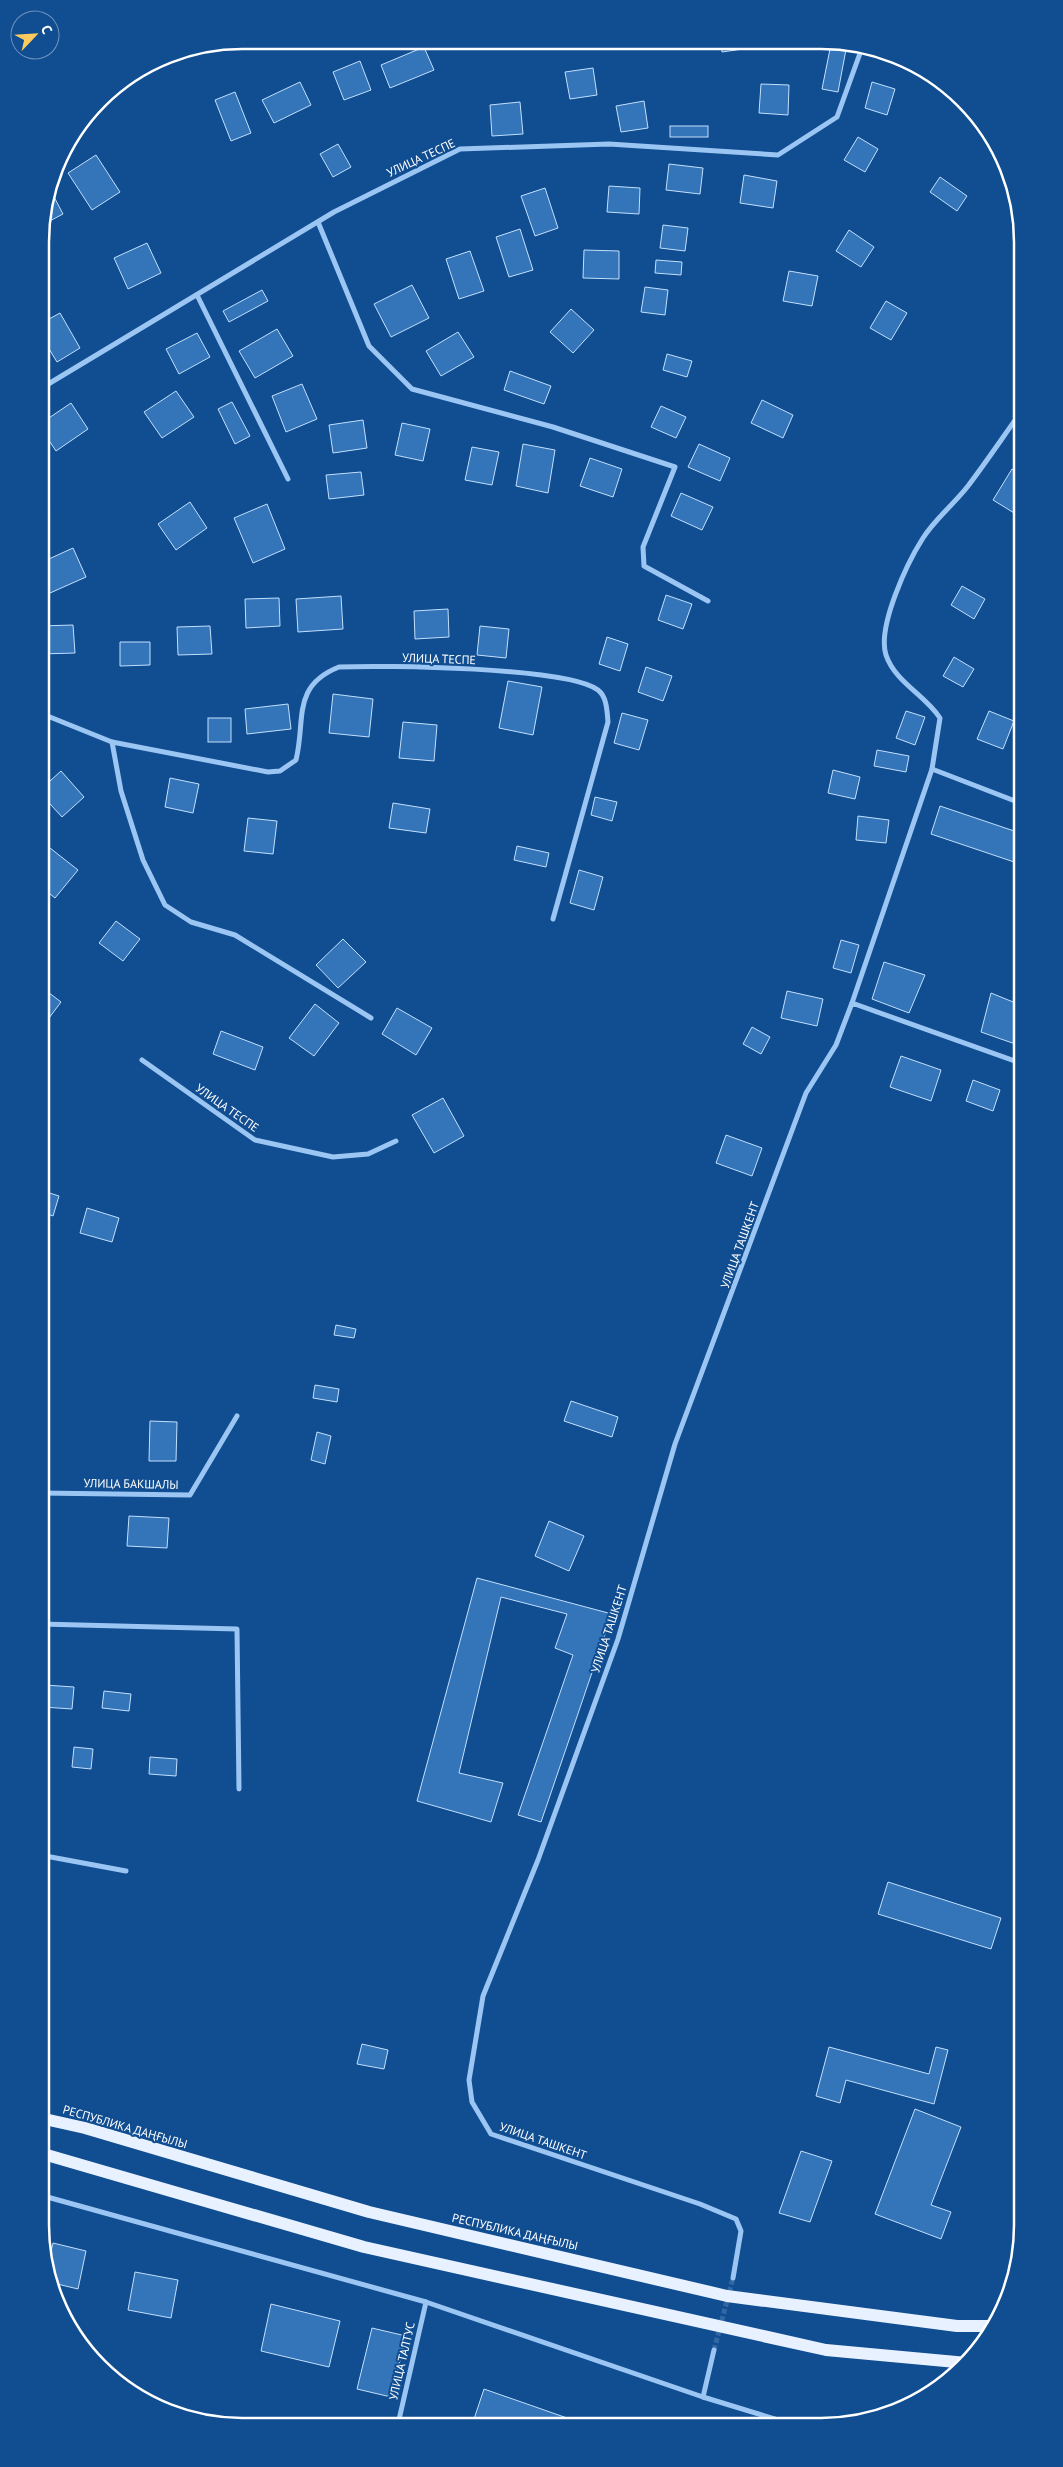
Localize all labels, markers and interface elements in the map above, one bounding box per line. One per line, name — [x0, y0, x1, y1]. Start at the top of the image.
north arrow — [10, 10, 60, 60]
text: С — [37, 22, 57, 37]
street label: УЛИЦА ТЕСПЕ — [384, 135, 457, 180]
street label: УЛИЦА ТЕСПЕ — [402, 650, 476, 667]
street label: УЛИЦА ТЕСПЕ — [193, 1080, 262, 1135]
street label: УЛИЦА ТАШКЕНТ — [717, 1199, 762, 1290]
street label: УЛИЦА БАКШАЛЫ — [83, 1475, 179, 1492]
street label: УЛИЦА ТАШКЕНТ — [587, 1583, 630, 1675]
street label: РЕСПУБЛИКА ДАҢҒЫЛЫ — [61, 2102, 189, 2151]
street label: УЛИЦА ТАШКЕНТ — [498, 2119, 589, 2163]
street label: РЕСПУБЛИКА ДАҢҒЫЛЫ — [451, 2210, 580, 2253]
street label: УЛИЦА ТАЛТУС — [385, 2320, 418, 2401]

